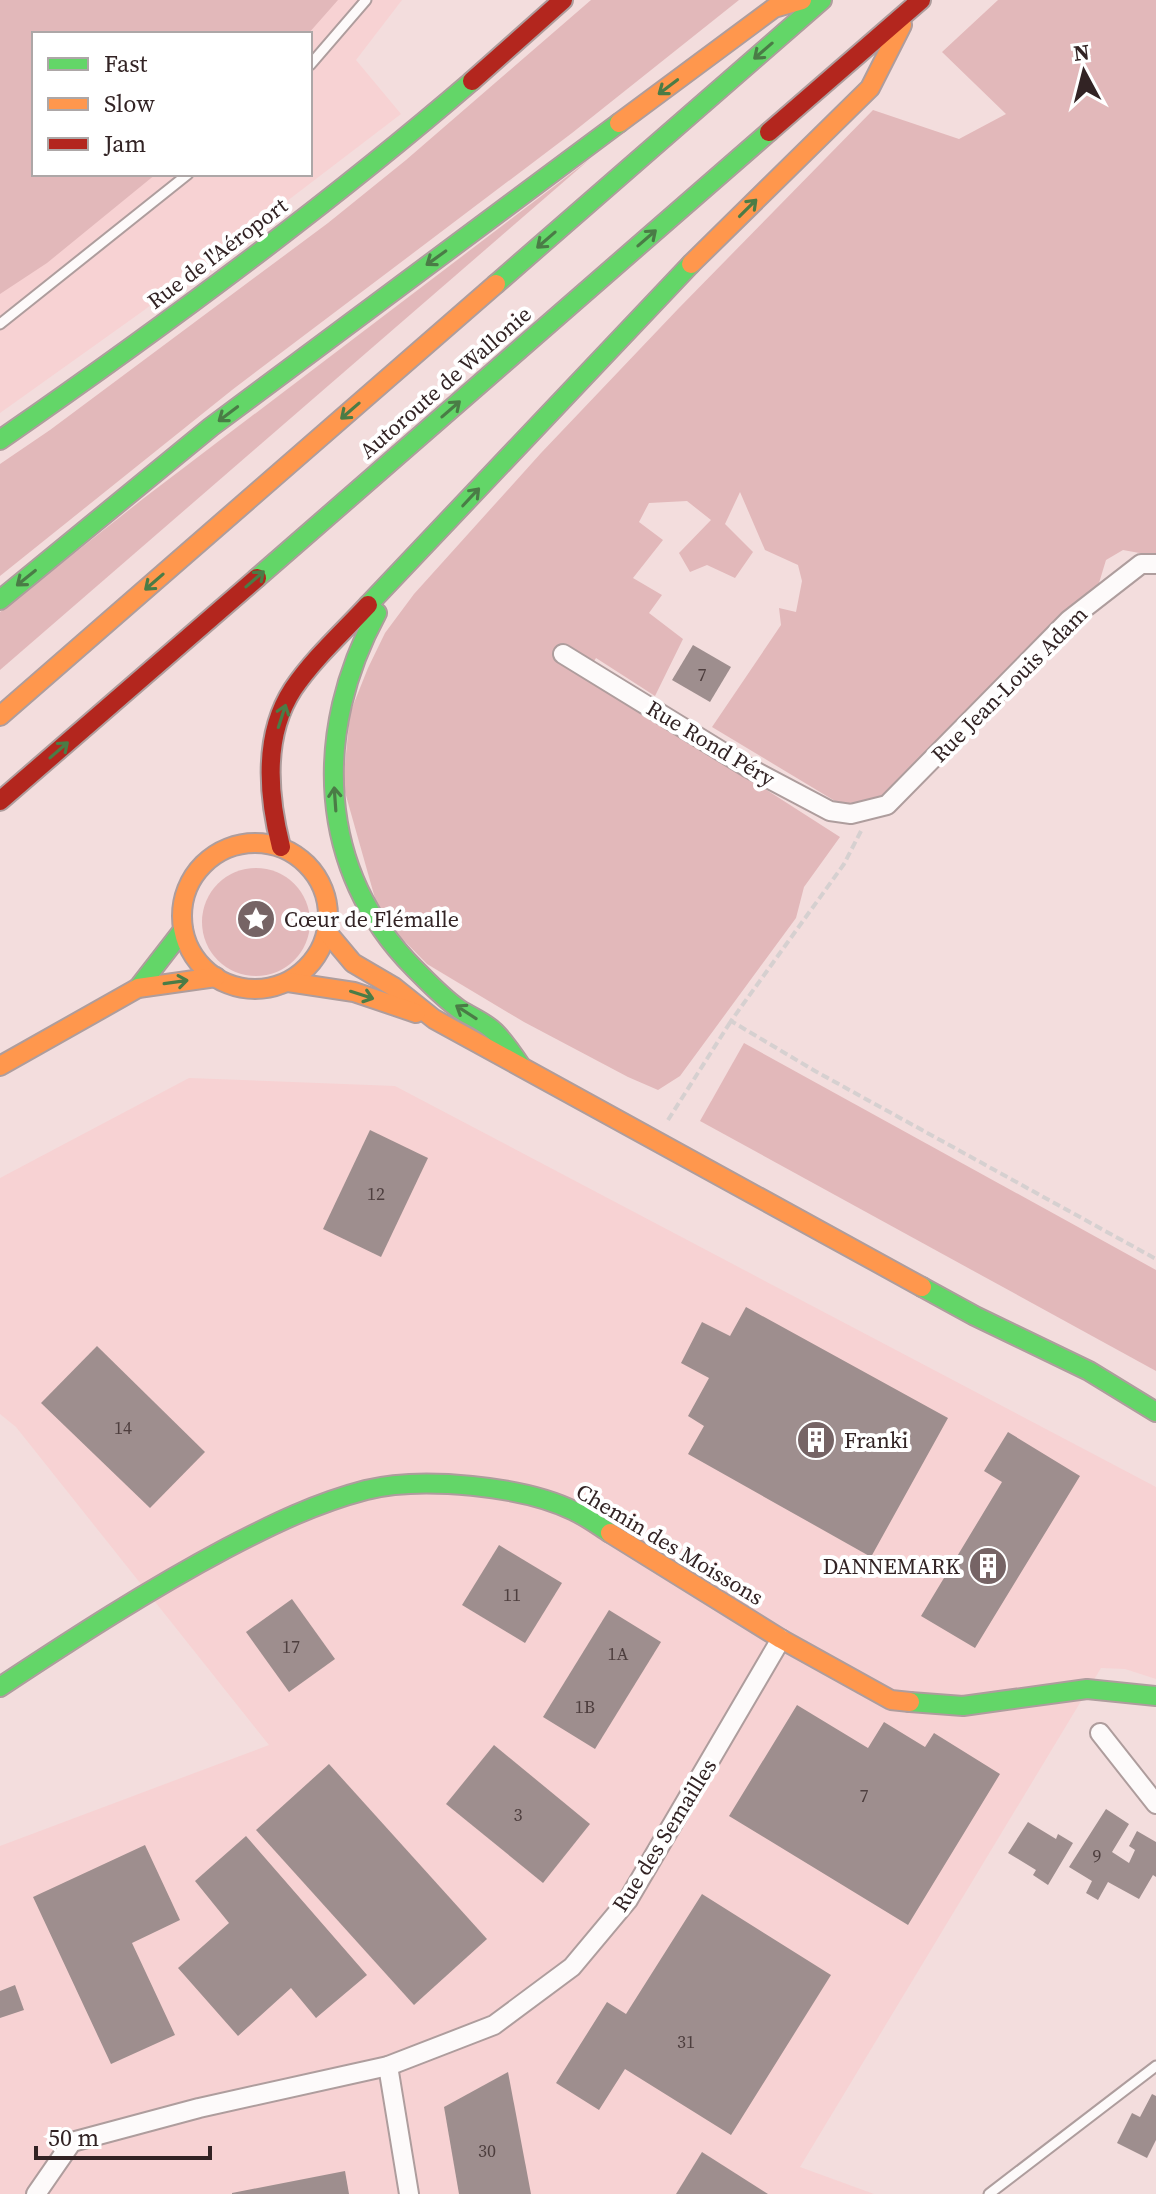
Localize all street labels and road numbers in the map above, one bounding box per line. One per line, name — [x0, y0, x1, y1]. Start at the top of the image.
street label: Rue de l'Aéroport — [141, 190, 294, 316]
street label: Autoroute de Wallonie — [353, 299, 537, 465]
street label: Rue Jean-Louis Adam — [924, 599, 1094, 769]
street label: Rue Rond Péry — [641, 693, 781, 793]
street label: Chemin des Moissons — [571, 1476, 769, 1612]
street label: Rue des Semailles — [605, 1753, 723, 1917]

